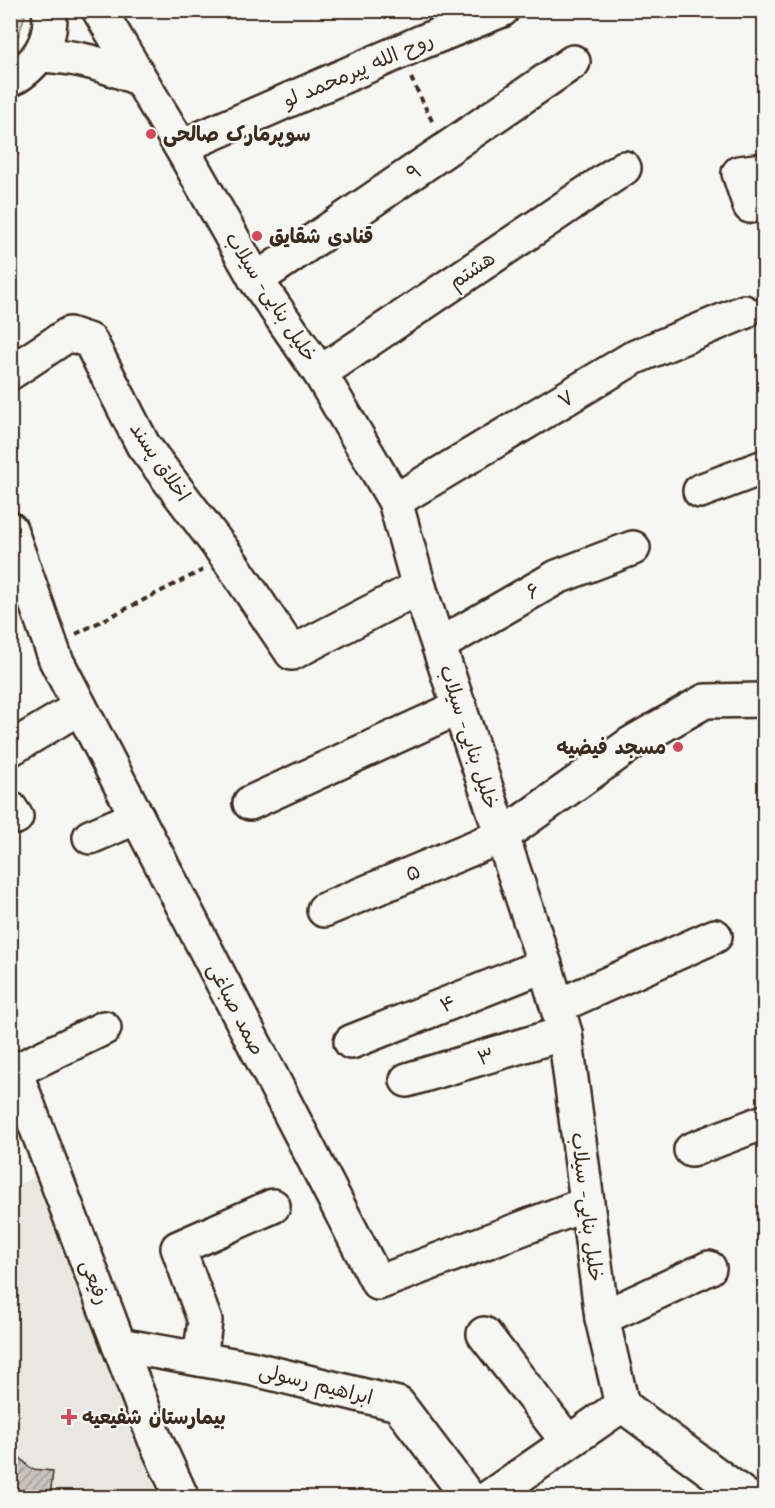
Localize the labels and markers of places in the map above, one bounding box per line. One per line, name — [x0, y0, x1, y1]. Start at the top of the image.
place label: سوپرمارک صالحی — [163, 123, 311, 147]
marker: سوپرمارک صالحی — [144, 127, 158, 141]
place label: قنادی شقایق — [269, 225, 373, 248]
marker: قنادی شقایق — [250, 229, 264, 243]
place label: مسجد فیضیه — [557, 736, 666, 759]
marker: مسجد فیضیه — [671, 740, 685, 754]
place label: بیمارستان شفیعیه — [82, 1406, 226, 1430]
marker: بیمارستان شفیعیه — [60, 1408, 78, 1426]

